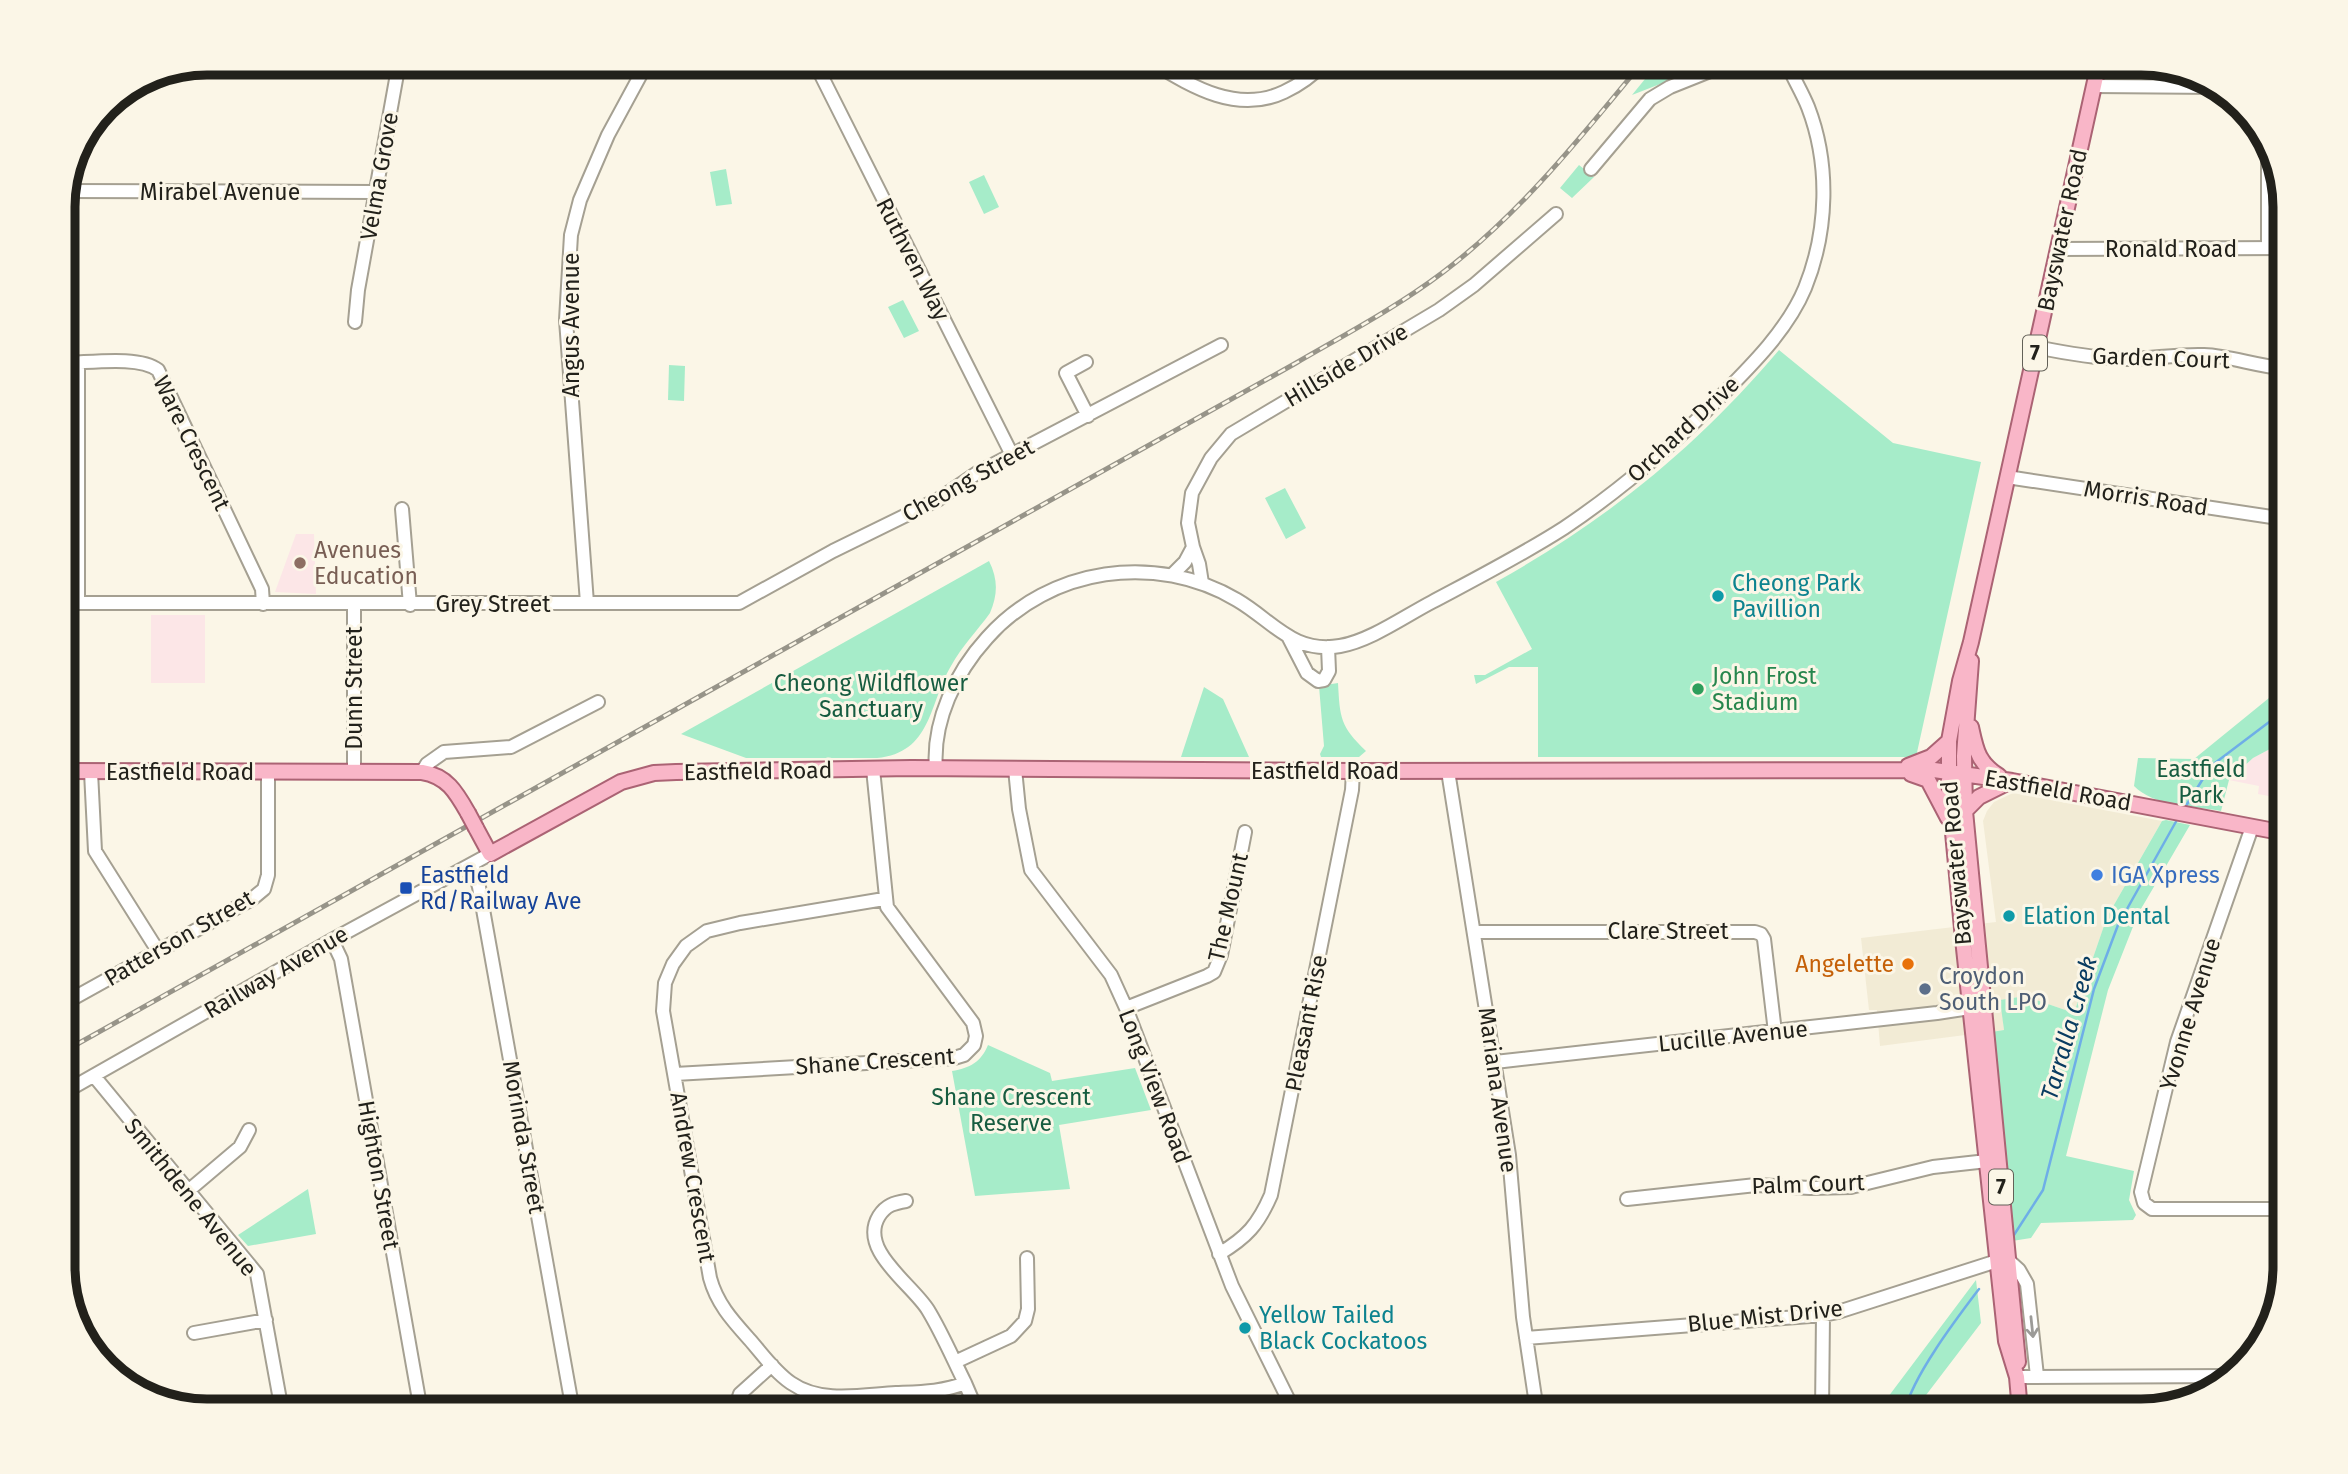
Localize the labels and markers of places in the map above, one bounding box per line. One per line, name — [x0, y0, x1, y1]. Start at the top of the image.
place label: Avenues Education — [314, 536, 418, 590]
marker: Avenues Education — [292, 555, 308, 571]
place label: Cheong Park Pavillion — [1732, 569, 1861, 623]
marker: Cheong Park Pavillion — [1710, 588, 1726, 604]
place label: John Frost Stadium — [1712, 662, 1817, 716]
marker: John Frost Stadium — [1690, 681, 1706, 697]
place label: Eastfield Rd/Railway Ave — [420, 861, 581, 915]
place label: IGA Xpress — [2111, 861, 2220, 889]
marker: IGA Xpress — [2089, 867, 2105, 883]
marker: Eastfield Rd/Railway Ave — [398, 880, 414, 896]
place label: Elation Dental — [2023, 902, 2170, 930]
marker: Elation Dental — [2001, 908, 2017, 924]
place label: Angelette — [1795, 950, 1894, 978]
marker: Angelette — [1900, 956, 1916, 972]
place label: Croydon South LPO — [1939, 962, 2047, 1016]
marker: Croydon South LPO — [1917, 981, 1933, 997]
place label: Yellow Tailed Black Cockatoos — [1259, 1301, 1427, 1355]
marker: Yellow Tailed Black Cockatoos — [1237, 1320, 1253, 1336]

